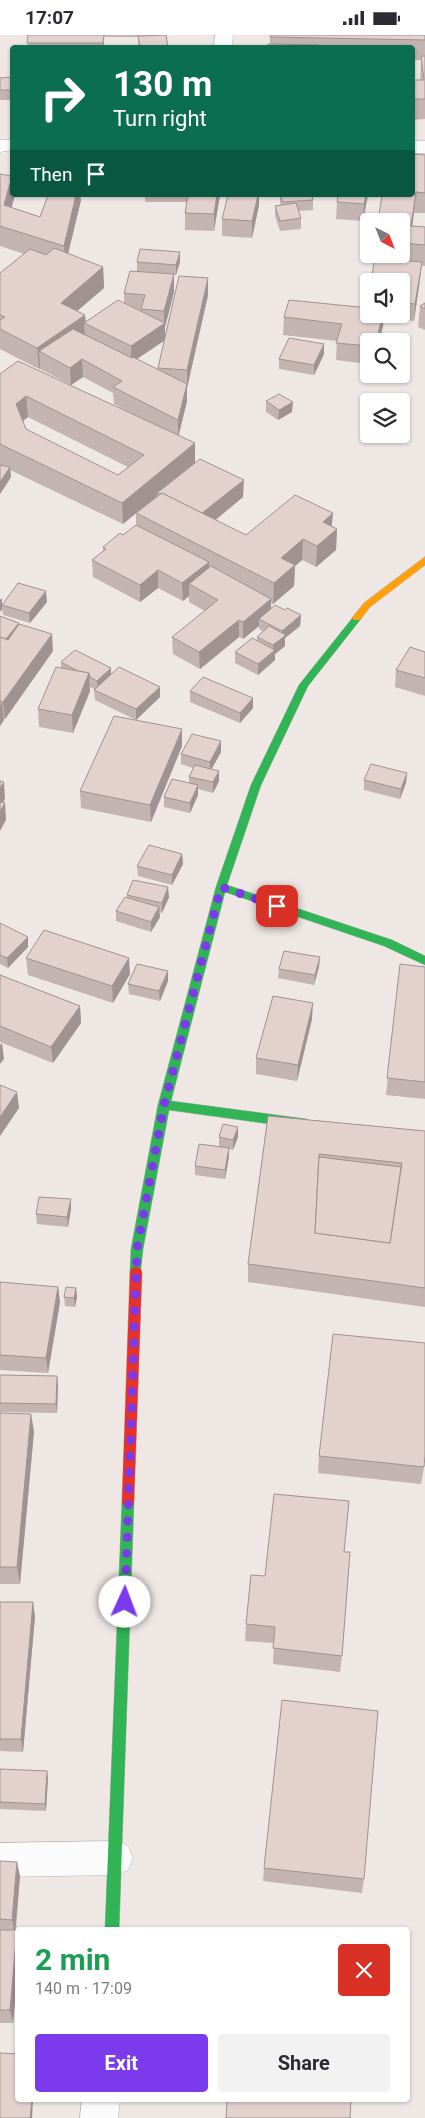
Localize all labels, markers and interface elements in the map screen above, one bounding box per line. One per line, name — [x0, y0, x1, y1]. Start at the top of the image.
text: 17:07 — [25, 6, 74, 29]
text: 130 m — [113, 64, 212, 105]
icon: right — [30, 65, 95, 130]
text: Turn right — [113, 106, 207, 131]
icon: arrive — [82, 160, 110, 188]
text: Then — [30, 163, 72, 186]
north arrow — [360, 213, 410, 263]
map controls — [360, 213, 410, 443]
button: sound — [360, 273, 410, 323]
button: search — [360, 333, 410, 383]
button: layers — [360, 393, 410, 443]
pin — [256, 885, 298, 927]
icon: arrive — [263, 892, 291, 920]
position arrow — [98, 1575, 150, 1627]
text: 2 min — [35, 1942, 110, 1977]
button: close — [338, 1944, 390, 1996]
text: 140 m · 17:09 — [35, 1979, 132, 1998]
button: Exit — [35, 2034, 208, 2092]
button: Share — [218, 2034, 390, 2092]

